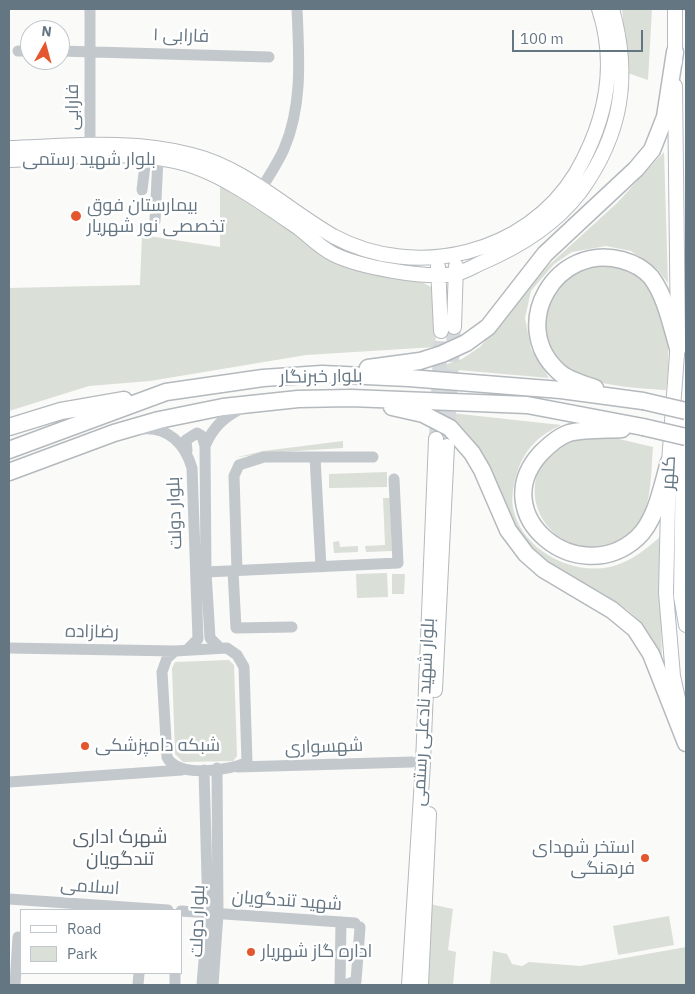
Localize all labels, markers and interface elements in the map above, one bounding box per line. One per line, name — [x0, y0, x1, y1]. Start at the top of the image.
north arrow — [20, 20, 70, 70]
scale bar — [515, 20, 646, 52]
text: N — [41, 22, 53, 41]
street label: فارابی ۱ — [152, 24, 210, 48]
text: 100 m — [520, 29, 564, 48]
street label: فارابی — [62, 84, 84, 130]
street label: بلوار شهید رستمی — [22, 149, 156, 171]
place label: بیمارستان فوق تخصصی نور شهریار — [87, 195, 225, 238]
marker: بیمارستان فوق تخصصی نور شهریار — [69, 209, 83, 223]
street label: بلوار خبرنگار — [279, 365, 363, 389]
street label: کلهر — [657, 455, 681, 491]
street label: بلوار دولت — [163, 476, 187, 550]
street label: بلوار شهید نادعلی رستمی — [408, 617, 440, 807]
street label: رضازاده — [65, 621, 119, 643]
place label: شبکه دامپزشکی — [95, 735, 220, 757]
street label: شهسواری — [284, 735, 364, 759]
marker: شبکه دامپزشکی — [79, 740, 91, 752]
district label: شهرک اداری تندگویان — [73, 827, 167, 871]
place label: استخر شهدای فرهنگی — [532, 837, 635, 880]
marker: استخر شهدای فرهنگی — [639, 852, 651, 864]
street label: اسلامی — [60, 874, 120, 900]
street label: بلوار دولت — [186, 884, 210, 958]
street label: شهید تندگویان — [231, 886, 343, 916]
legend — [20, 909, 182, 974]
text: Road — [67, 919, 102, 938]
place label: اداره گاز شهریار — [261, 941, 372, 963]
text: Park — [67, 944, 97, 963]
marker: اداره گاز شهریار — [245, 946, 257, 958]

